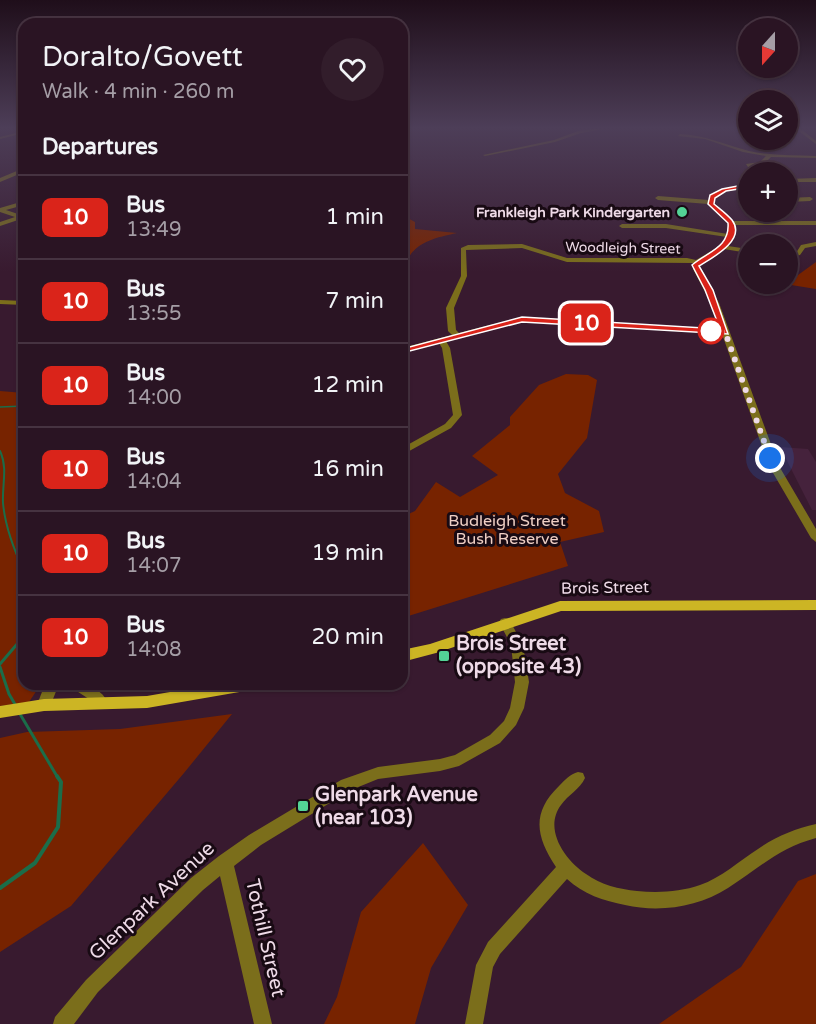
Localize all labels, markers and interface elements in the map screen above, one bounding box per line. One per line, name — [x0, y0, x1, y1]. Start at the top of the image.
north arrow — [738, 18, 798, 78]
map controls — [738, 18, 798, 294]
button: heart — [321, 38, 384, 101]
text: Doralto/Govett — [42, 40, 243, 74]
text: Walk · 4 min · 260 m — [42, 80, 234, 104]
button: layers — [738, 90, 798, 150]
text: Departures — [42, 134, 158, 160]
button: + — [738, 162, 798, 222]
text: Bus — [126, 192, 165, 218]
text: 1 min — [325, 204, 384, 230]
place label: Frankleigh Park Kindergarten — [476, 204, 670, 221]
text: 10 — [62, 205, 88, 230]
marker: Frankleigh Park Kindergarten — [675, 205, 689, 219]
text: 13:49 — [126, 218, 181, 242]
button: − — [738, 234, 798, 294]
street label: Woodleigh Street — [565, 238, 681, 258]
text: Bus — [126, 276, 165, 302]
text: 7 min — [325, 288, 384, 314]
text: 10 — [62, 289, 88, 314]
text: 13:55 — [126, 302, 181, 326]
line badge: 10 — [559, 304, 613, 342]
text: 10 — [573, 311, 599, 336]
unlabelled marker — [698, 318, 724, 344]
text: Bus — [126, 360, 165, 386]
text: 12 min — [312, 372, 384, 398]
text: 10 — [62, 373, 88, 398]
text: 14:00 — [126, 386, 181, 410]
your location — [755, 443, 785, 473]
text: Bus — [126, 444, 165, 470]
text: 16 min — [312, 456, 384, 482]
text: 10 — [62, 457, 88, 482]
text: 14:04 — [126, 470, 181, 494]
park label: Budleigh Street Bush Reserve — [448, 511, 566, 549]
text: Bus — [126, 528, 165, 554]
text: 19 min — [312, 540, 384, 566]
text: 10 — [62, 541, 88, 566]
text: 14:07 — [126, 554, 181, 578]
street label: Brois Street — [561, 577, 649, 599]
text: Bus — [126, 612, 165, 638]
text: 20 min — [312, 624, 384, 650]
text: 10 — [62, 625, 88, 650]
place label: Brois Street (opposite 43) — [456, 632, 581, 679]
text: 14:08 — [126, 638, 181, 662]
marker: Brois Street (opposite 43) — [437, 649, 451, 663]
place label: Glenpark Avenue (near 103) — [315, 783, 478, 830]
marker: Glenpark Avenue (near 103) — [296, 799, 310, 813]
street label: Glenpark Avenue — [84, 837, 220, 965]
street label: Tothill Street — [240, 877, 290, 1000]

